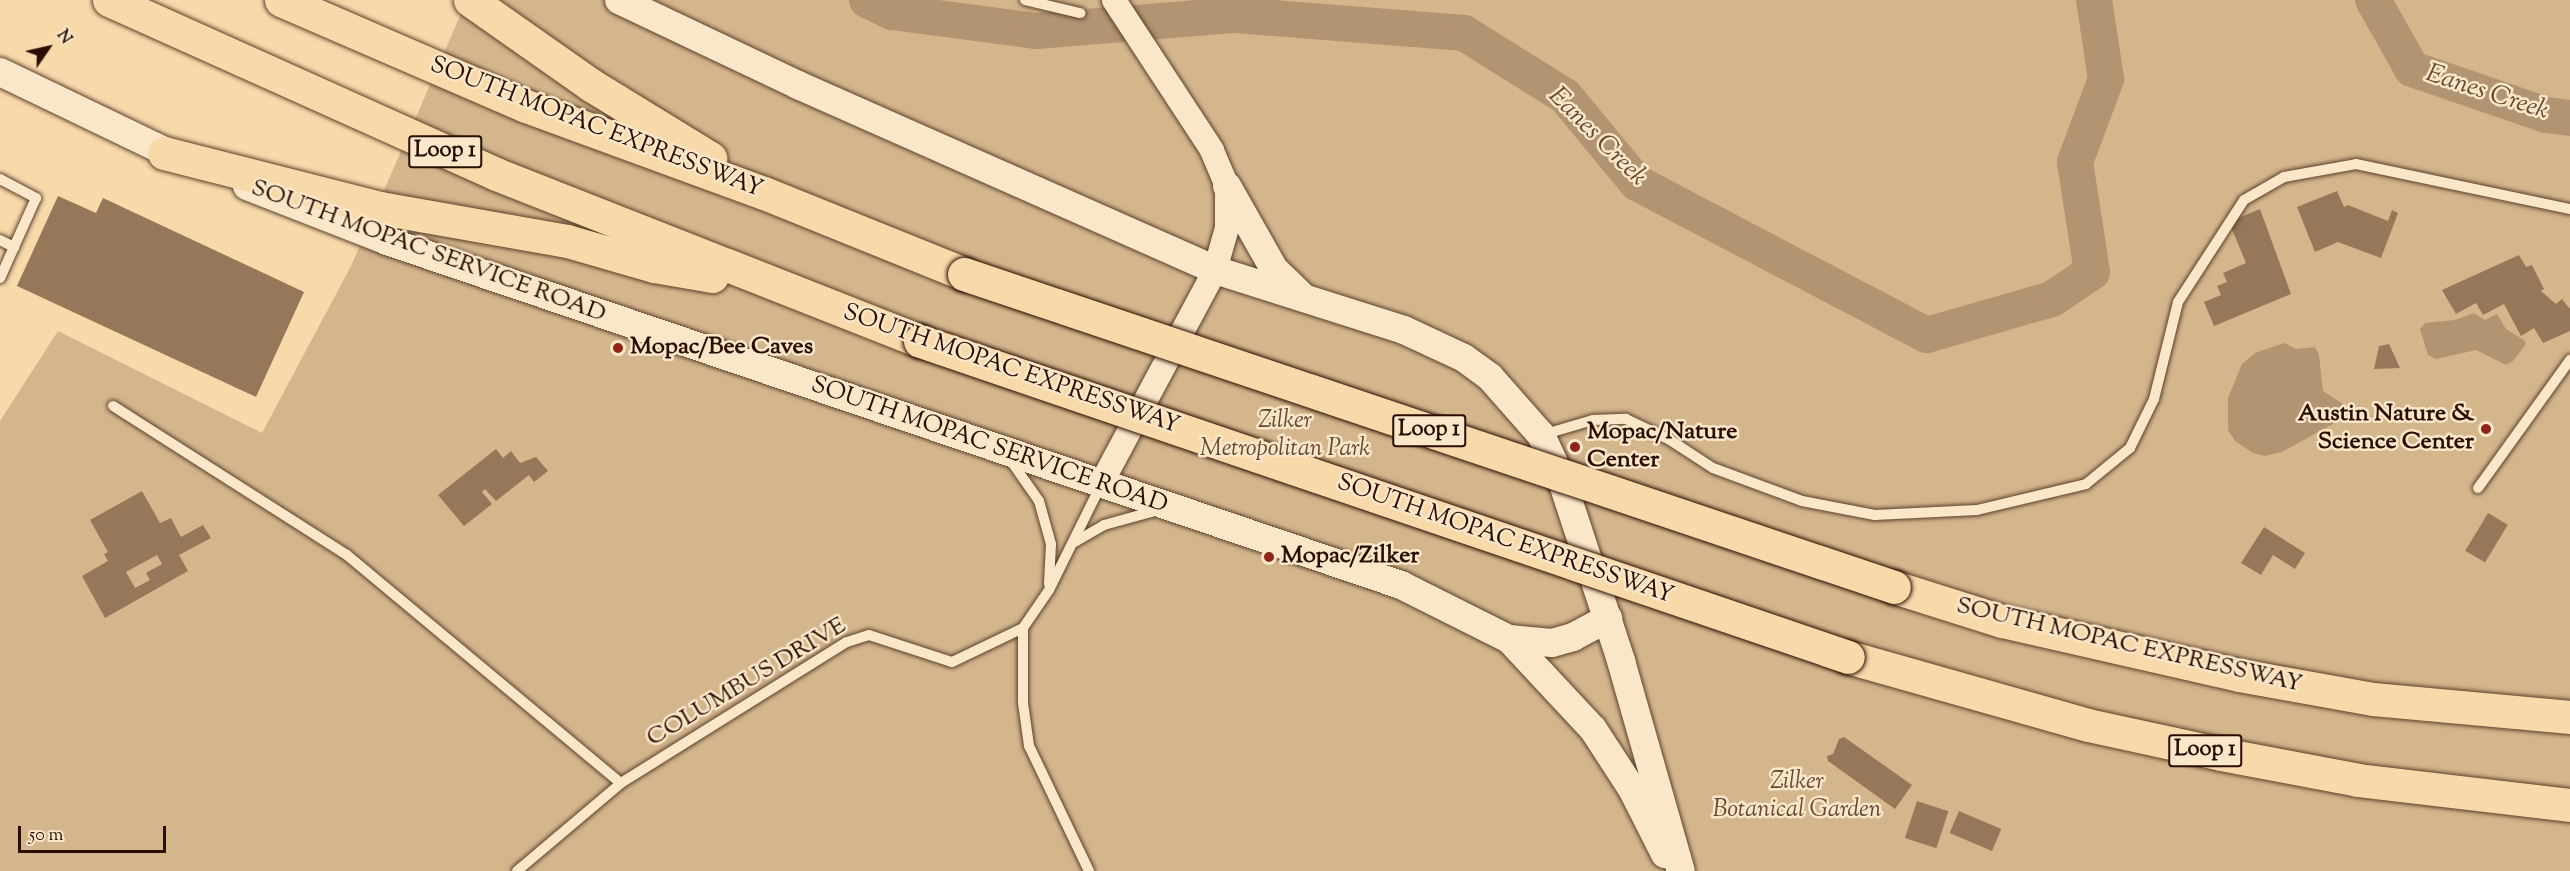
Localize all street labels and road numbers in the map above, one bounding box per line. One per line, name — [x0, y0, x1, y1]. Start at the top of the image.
street label: SOUTH MOPAC EXPRESSWAY — [426, 51, 766, 205]
road number: Loop 1 — [408, 133, 482, 171]
street label: SOUTH MOPAC SERVICE ROAD — [247, 174, 609, 330]
street label: SOUTH MOPAC EXPRESSWAY — [839, 299, 1183, 441]
street label: SOUTH MOPAC SERVICE ROAD — [807, 371, 1171, 521]
road number: Loop 1 — [1392, 412, 1466, 450]
street label: SOUTH MOPAC EXPRESSWAY — [1333, 469, 1677, 611]
street label: SOUTH MOPAC EXPRESSWAY — [1953, 592, 2305, 700]
street label: COLUMBUS DRIVE — [642, 612, 852, 754]
road number: Loop 1 — [2168, 732, 2242, 770]

